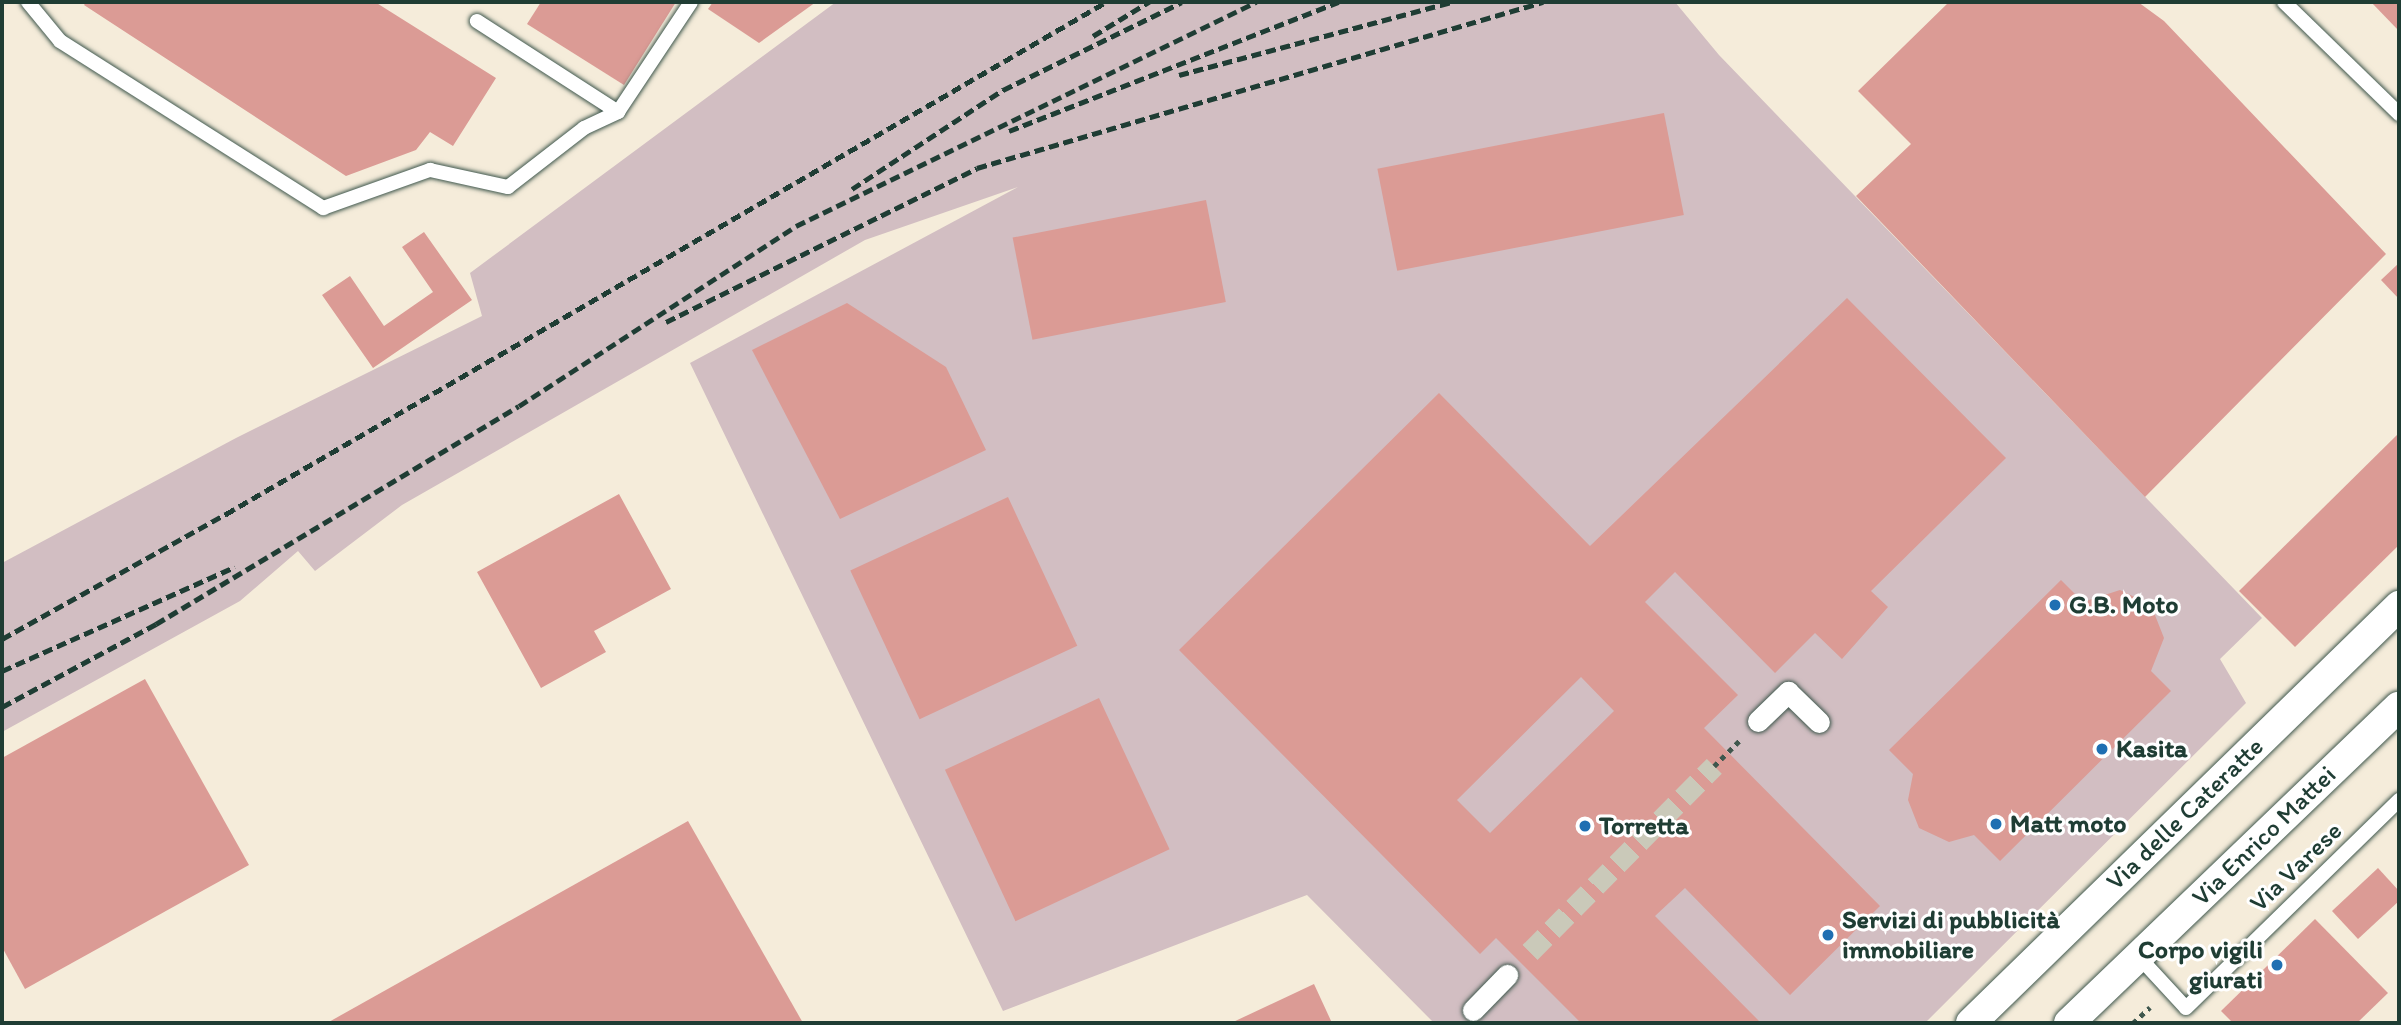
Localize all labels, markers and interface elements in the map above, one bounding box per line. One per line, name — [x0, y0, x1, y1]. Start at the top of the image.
place label: G.B. Moto — [2069, 589, 2179, 621]
marker: G.B. Moto — [2047, 597, 2063, 613]
street label: Via delle Cateratte — [2100, 731, 2270, 897]
place label: Kasita — [2116, 733, 2188, 765]
marker: Kasita — [2094, 741, 2110, 757]
street label: Via Enrico Mattei — [2185, 759, 2343, 913]
place label: Matt moto — [2010, 808, 2126, 840]
place label: Torretta — [1599, 810, 1689, 842]
marker: Matt moto — [1988, 816, 2004, 832]
street label: Via Varese — [2244, 816, 2348, 918]
marker: Torretta — [1577, 818, 1593, 834]
place label: Servizi di pubblicità immobiliare — [1842, 904, 2060, 965]
marker: Servizi di pubblicità immobiliare — [1820, 927, 1836, 943]
place label: Corpo vigili giurati — [2138, 934, 2263, 996]
marker: Corpo vigili giurati — [2269, 957, 2285, 973]

